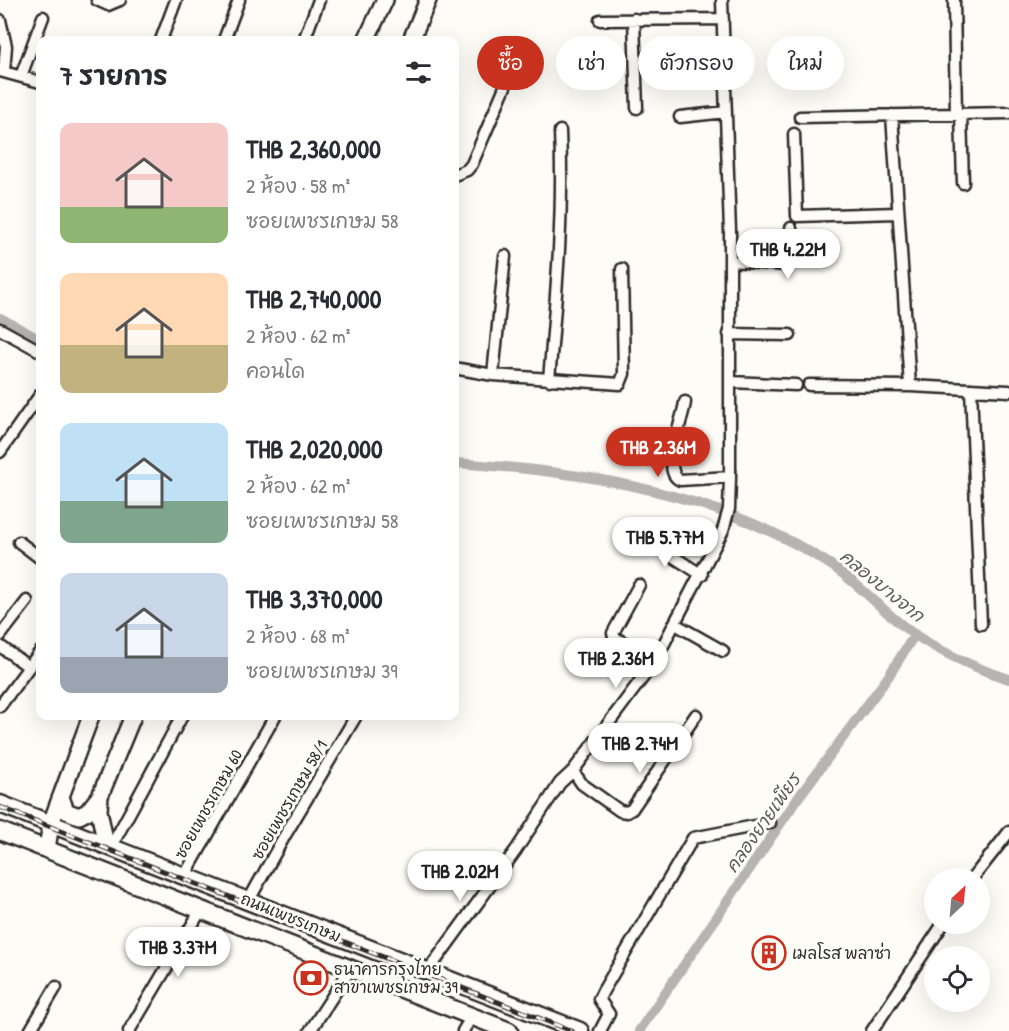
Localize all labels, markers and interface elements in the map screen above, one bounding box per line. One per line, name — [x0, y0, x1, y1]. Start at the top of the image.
chip: ซื้อ — [477, 36, 544, 90]
chip: เช่า — [556, 36, 626, 90]
chip: ตัวกรอง — [638, 36, 755, 90]
chip: ใหม่ — [767, 36, 844, 90]
icon: filters — [402, 56, 435, 89]
text: 7 รายการ — [60, 58, 168, 93]
text: THB 2,360,000 — [246, 131, 381, 166]
icon: home — [108, 147, 180, 219]
text: 2 ห้อง · 58 m² — [246, 172, 350, 199]
text: ซอยเพชรเกษม 58 — [246, 207, 398, 234]
pin: THB 4.22M — [719, 229, 857, 280]
text: THB 4.22M — [750, 235, 826, 262]
text: THB 2,740,000 — [246, 281, 381, 316]
icon: home — [108, 297, 180, 369]
text: 2 ห้อง · 62 m² — [246, 322, 350, 349]
text: คอนโด — [246, 357, 305, 384]
pin: THB 2.36M — [589, 427, 727, 478]
text: THB 2,020,000 — [246, 431, 383, 466]
text: THB 2.36M — [620, 433, 696, 460]
icon: home — [108, 447, 180, 519]
text: 2 ห้อง · 62 m² — [246, 472, 350, 499]
text: ซอยเพชรเกษม 58 — [246, 507, 398, 534]
pin: THB 5.77M — [596, 517, 734, 568]
text: THB 5.77M — [626, 523, 704, 550]
water label: คลองบางจาก — [835, 544, 931, 628]
text: THB 3,370,000 — [246, 581, 383, 616]
icon: home — [108, 597, 180, 669]
text: 2 ห้อง · 68 m² — [246, 622, 350, 649]
pin: THB 2.36M — [547, 638, 685, 689]
text: THB 2.36M — [578, 644, 654, 671]
text: ซอยเพชรเกษม 39 — [246, 657, 398, 684]
pin: THB 2.74M — [571, 723, 709, 774]
text: THB 2.74M — [602, 729, 678, 756]
street label: ซอยเพชรเกษม 58/1 — [246, 736, 332, 864]
street label: ซอยเพชรเกษม 60 — [169, 745, 247, 863]
water label: คลองยายเพียร — [719, 767, 807, 877]
pin: THB 2.02M — [391, 851, 529, 902]
text: THB 2.02M — [421, 857, 499, 884]
north arrow — [924, 868, 990, 934]
map controls — [924, 868, 990, 1012]
street label: ถนนเพชรเกษม — [238, 887, 344, 947]
pin: THB 3.37M — [109, 927, 247, 978]
text: THB 3.37M — [139, 933, 217, 960]
building icon: เมลโรส พลาซ่า — [751, 935, 787, 971]
place label: เมลโรส พลาซ่า — [792, 942, 891, 964]
button: locate — [924, 946, 990, 1012]
place label: ธนาคารกรุงไทย สาขาเพชรเกษม 39 — [334, 958, 458, 998]
bank icon: ธนาคารกรุงไทย สาขาเพชรเกษม 39 — [293, 960, 329, 996]

